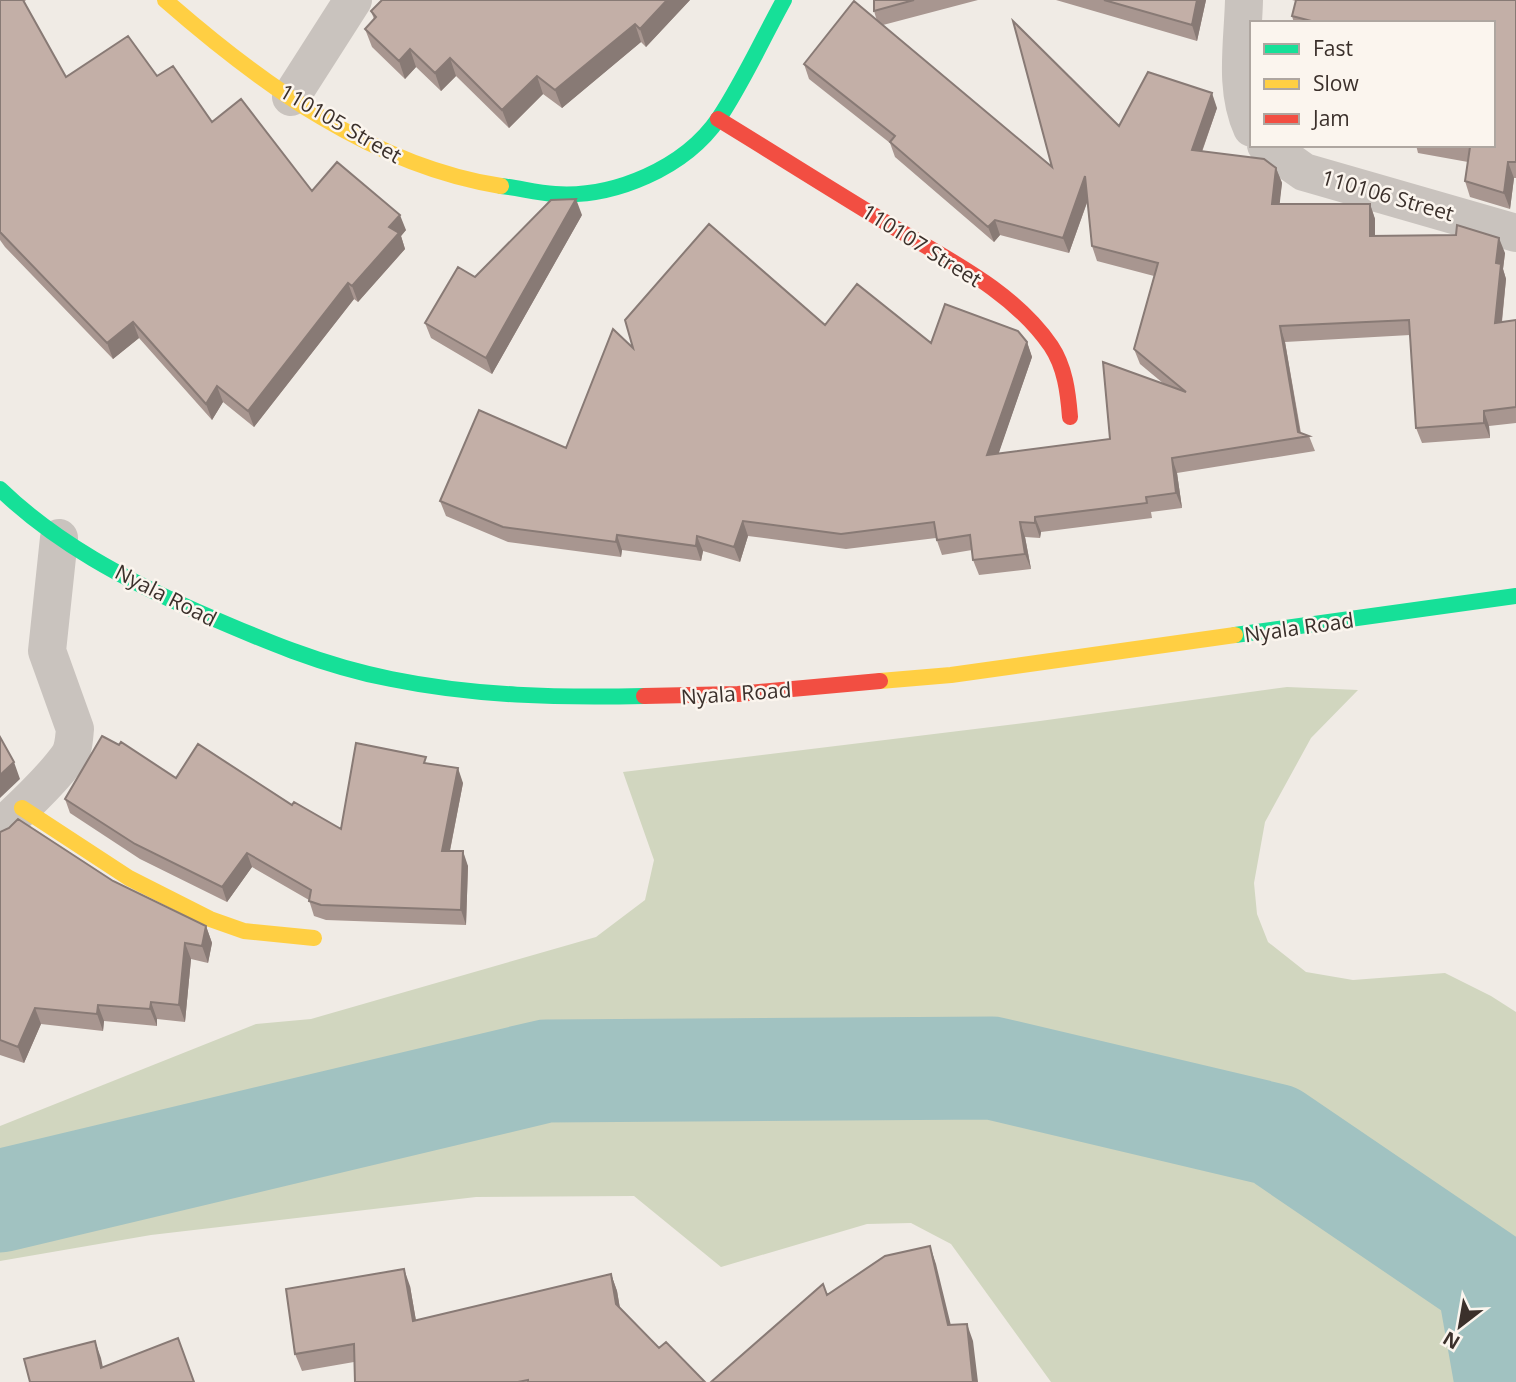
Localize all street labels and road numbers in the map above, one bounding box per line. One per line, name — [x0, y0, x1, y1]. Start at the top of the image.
street label: 110105 Street — [275, 77, 407, 169]
street label: 110106 Street — [1319, 163, 1457, 227]
street label: 110107 Street — [857, 197, 987, 293]
street label: Nyala Road — [110, 557, 222, 633]
street label: Nyala Road — [1242, 605, 1356, 649]
street label: Nyala Road — [680, 675, 792, 711]

